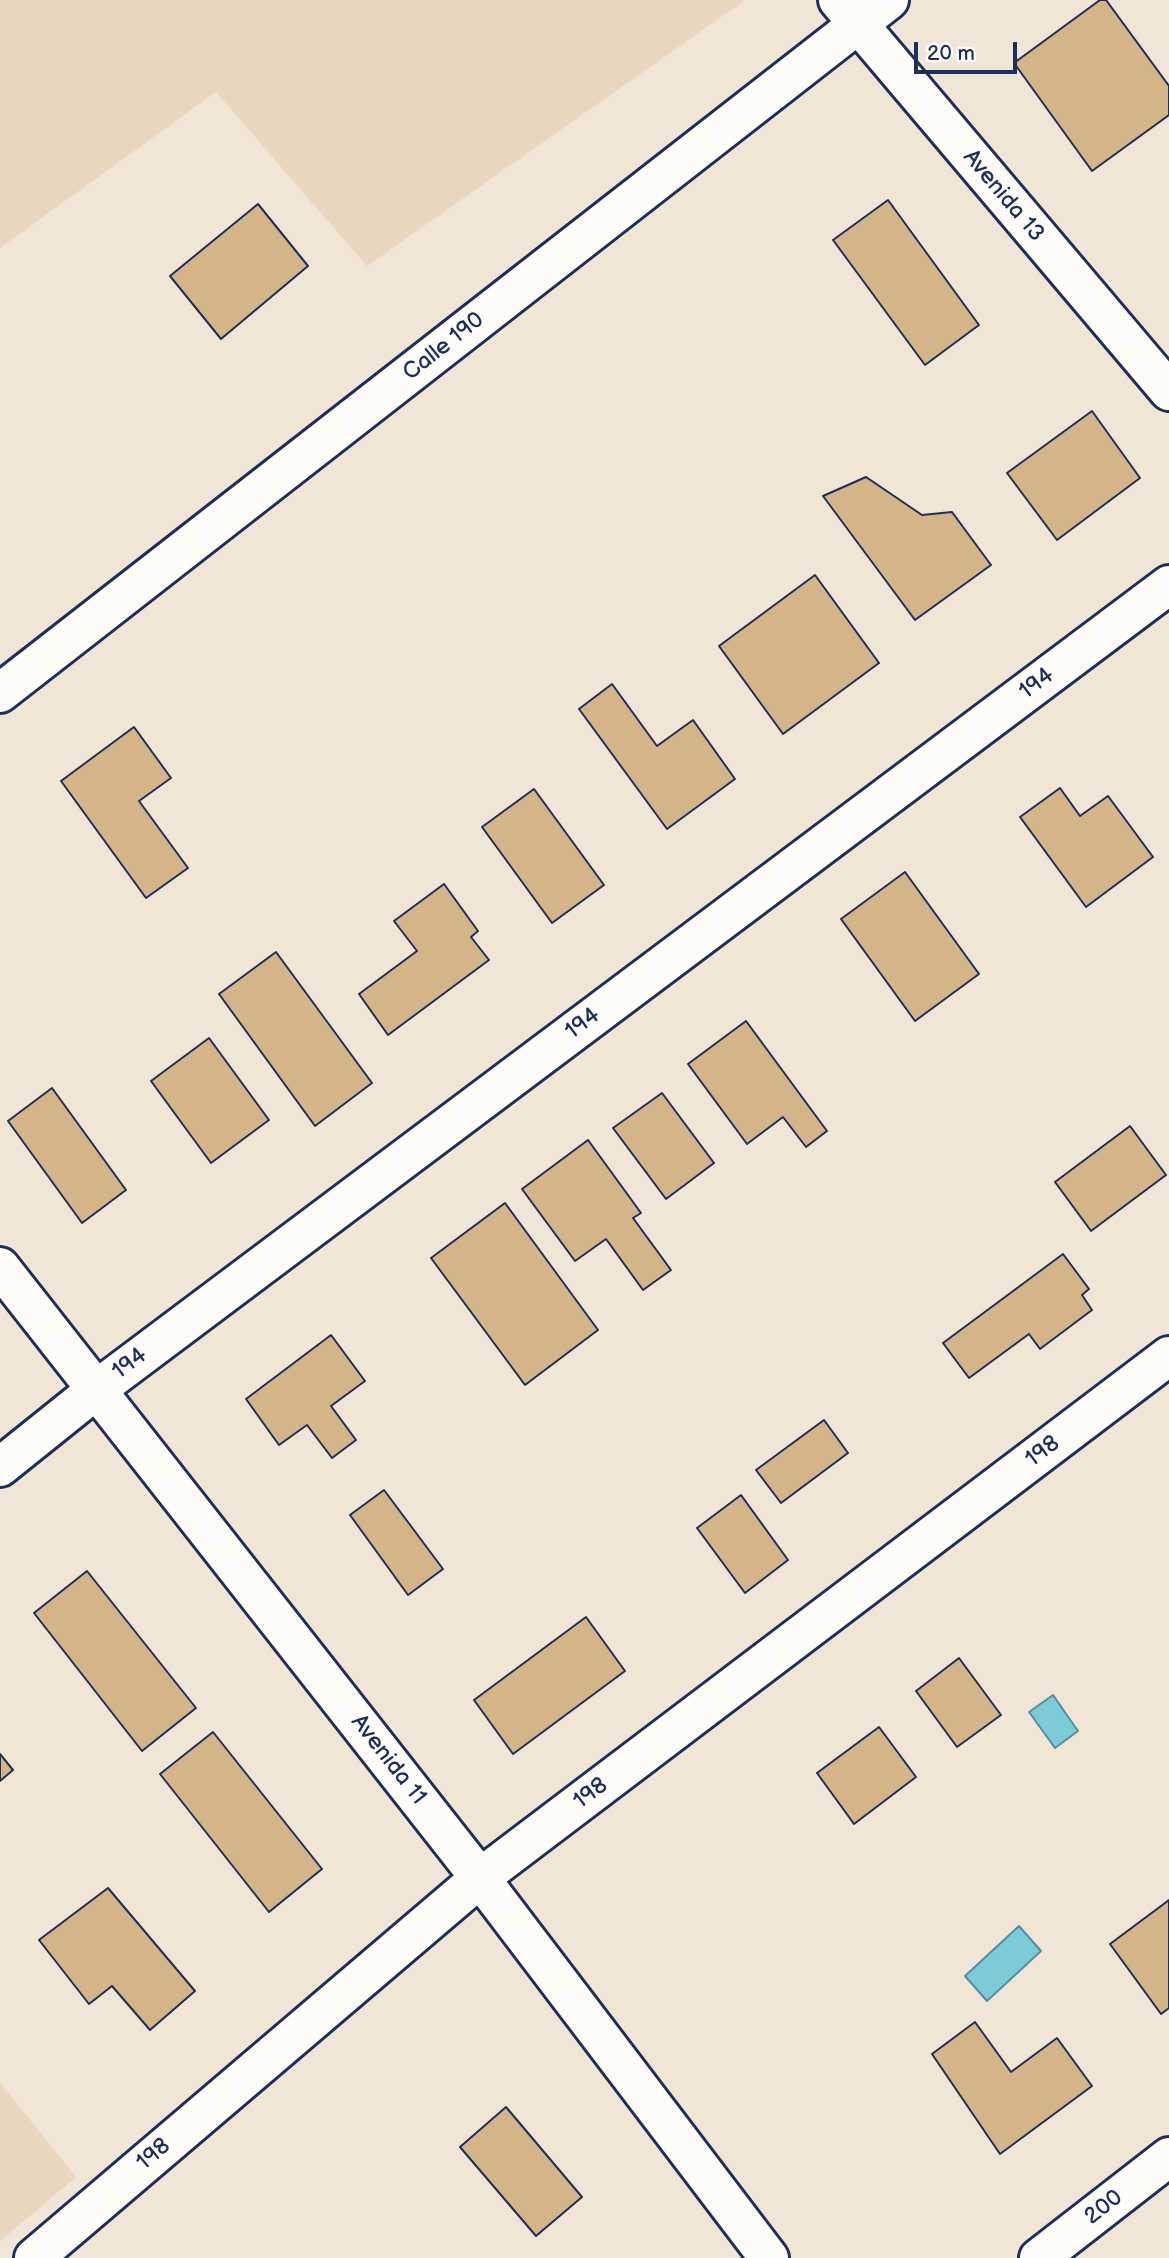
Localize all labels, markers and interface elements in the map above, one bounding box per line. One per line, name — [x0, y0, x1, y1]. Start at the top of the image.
scale bar — [917, 28, 1020, 72]
text: 20 m — [927, 41, 975, 66]
street label: Avenida 13 — [957, 144, 1049, 248]
street label: Calle 190 — [398, 307, 490, 387]
street label: 194 — [1014, 662, 1060, 706]
street label: 194 — [560, 1002, 606, 1046]
street label: 194 — [107, 1342, 153, 1386]
street label: 198 — [1020, 1430, 1066, 1474]
street label: Avenida 11 — [344, 1710, 432, 1810]
street label: 198 — [568, 1772, 614, 1816]
street label: 198 — [131, 2133, 177, 2177]
street label: 200 — [1080, 2185, 1128, 2231]

